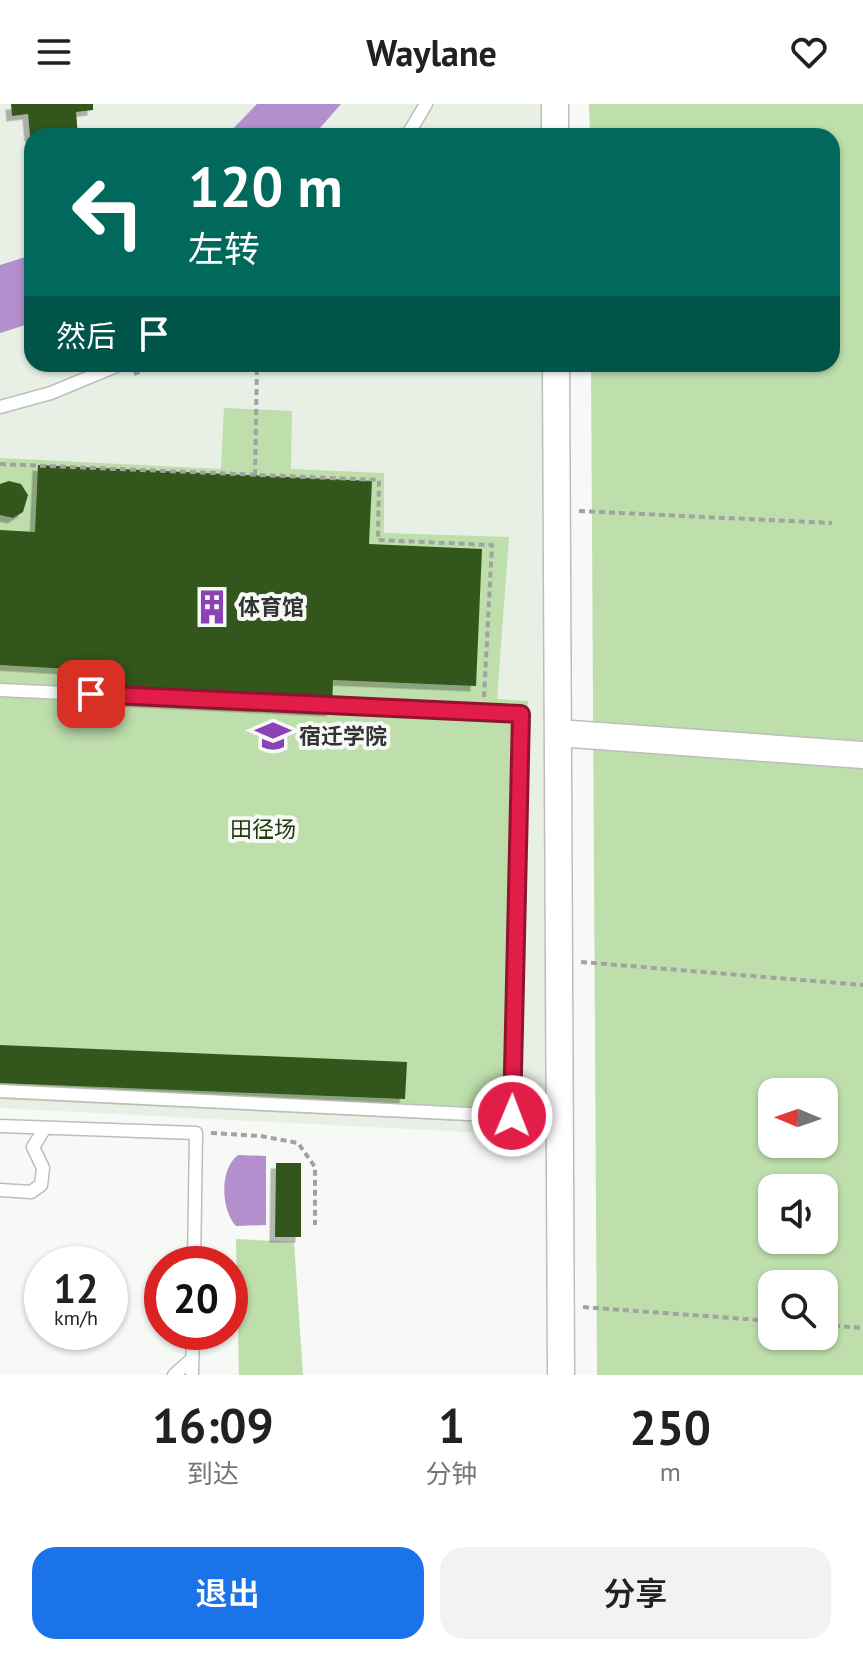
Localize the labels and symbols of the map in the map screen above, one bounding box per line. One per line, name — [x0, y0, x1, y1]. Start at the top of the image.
building icon: 体育馆 — [193, 588, 231, 626]
place label: 体育馆 — [238, 593, 304, 621]
pin — [57, 660, 125, 728]
school or university icon: 宿迁学院 — [254, 717, 292, 755]
place label: 宿迁学院 — [299, 722, 387, 750]
park label: 田径场 — [230, 815, 296, 843]
position arrow — [470, 1074, 554, 1158]
north arrow — [758, 1078, 838, 1158]
speed limit sign: 20 — [144, 1246, 248, 1350]

